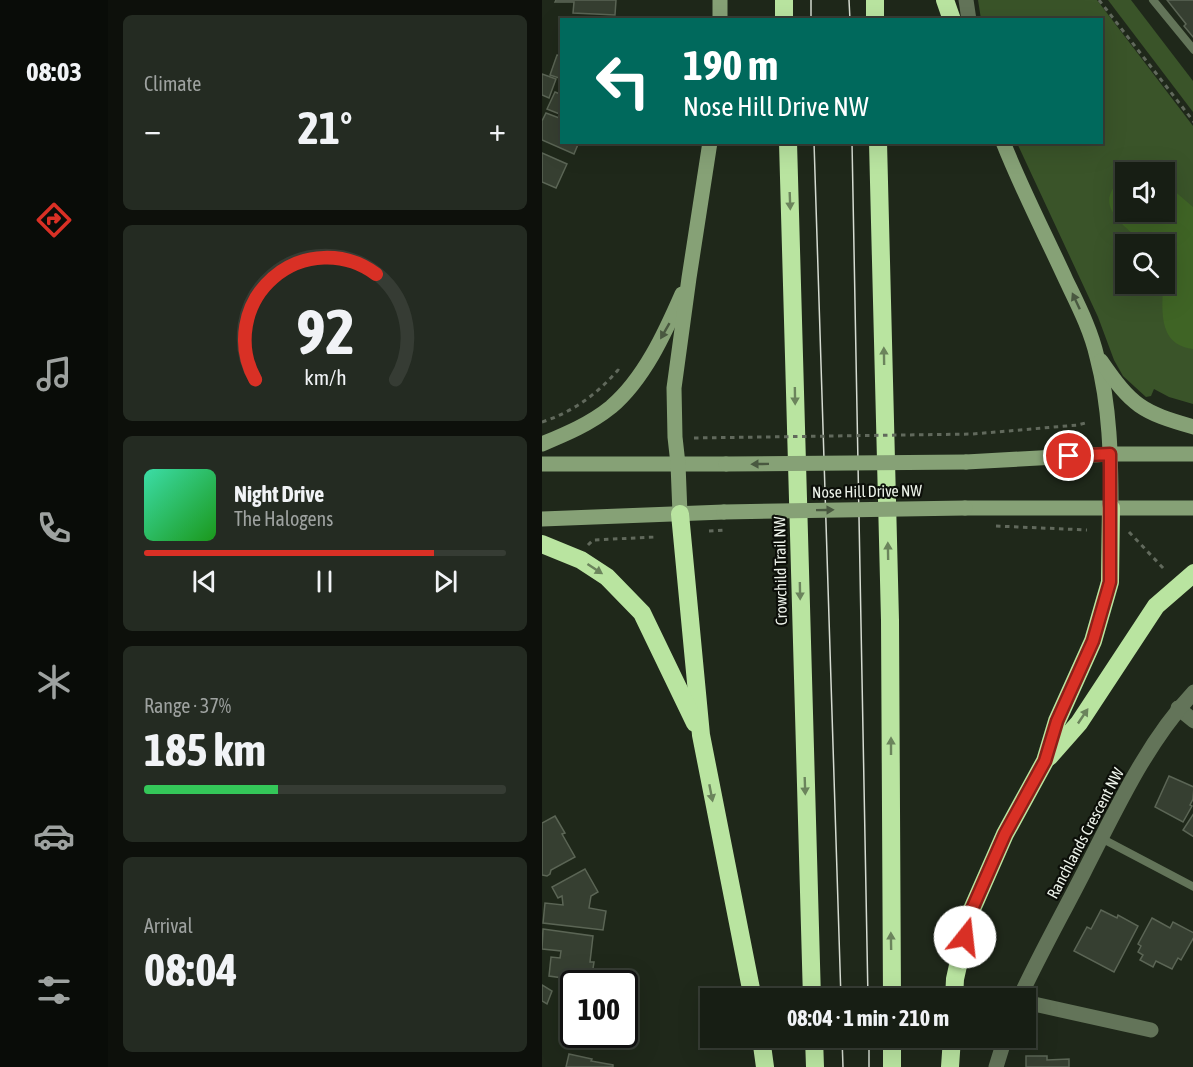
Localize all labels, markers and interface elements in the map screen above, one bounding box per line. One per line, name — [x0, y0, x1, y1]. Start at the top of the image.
text: 190 m — [683, 41, 778, 89]
icon: left — [584, 42, 662, 120]
text: 08:03 — [26, 56, 82, 87]
text: Climate — [144, 72, 201, 95]
text: Nose Hill Drive NW — [683, 91, 869, 122]
text: 21° — [298, 102, 352, 154]
text: − — [144, 110, 161, 148]
text: + — [489, 110, 506, 148]
map controls — [1115, 162, 1175, 294]
button: sound — [1115, 162, 1175, 222]
one-way arrow — [785, 191, 795, 210]
icon: directions — [33, 199, 75, 241]
button: search — [1115, 234, 1175, 294]
one-way arrow — [1071, 293, 1080, 310]
text: 92 — [296, 296, 354, 367]
one-way arrow — [659, 323, 670, 339]
one-way arrow — [879, 346, 889, 365]
icon: music — [33, 353, 75, 395]
text: km/h — [304, 366, 346, 391]
one-way arrow — [790, 386, 800, 405]
pin — [1043, 430, 1094, 481]
icon: arrive — [1052, 439, 1085, 472]
one-way arrow — [751, 459, 770, 469]
text: Night Drive — [234, 481, 324, 507]
street label: Nose Hill Drive NW — [812, 481, 923, 501]
one-way arrow — [815, 505, 834, 515]
icon: phone — [33, 507, 75, 549]
text: The Halogens — [234, 507, 333, 530]
street label: Crowchild Trail NW — [770, 516, 790, 626]
one-way arrow — [884, 541, 893, 560]
one-way arrow — [586, 563, 602, 575]
icon: previous — [188, 565, 221, 598]
icon: pause — [308, 565, 341, 598]
icon: next — [429, 565, 462, 598]
one-way arrow — [795, 581, 805, 600]
icon: climate — [33, 661, 75, 703]
text: Range · 37% — [144, 694, 231, 717]
one-way arrow — [1077, 709, 1089, 725]
text: 185 km — [144, 724, 266, 776]
one-way arrow — [886, 736, 896, 755]
street label: Ranchlands Crescent NW — [1043, 764, 1127, 901]
one-way arrow — [801, 776, 810, 795]
one-way arrow — [707, 783, 716, 802]
icon: car — [33, 815, 75, 857]
position arrow — [933, 905, 997, 969]
text: Arrival — [144, 914, 193, 937]
one-way arrow — [886, 931, 896, 950]
text: 08:04 — [144, 944, 238, 996]
icon: filters — [33, 969, 75, 1011]
speed limit sign: 100 — [560, 970, 638, 1048]
text: 08:04 · 1 min · 210 m — [787, 1005, 949, 1031]

